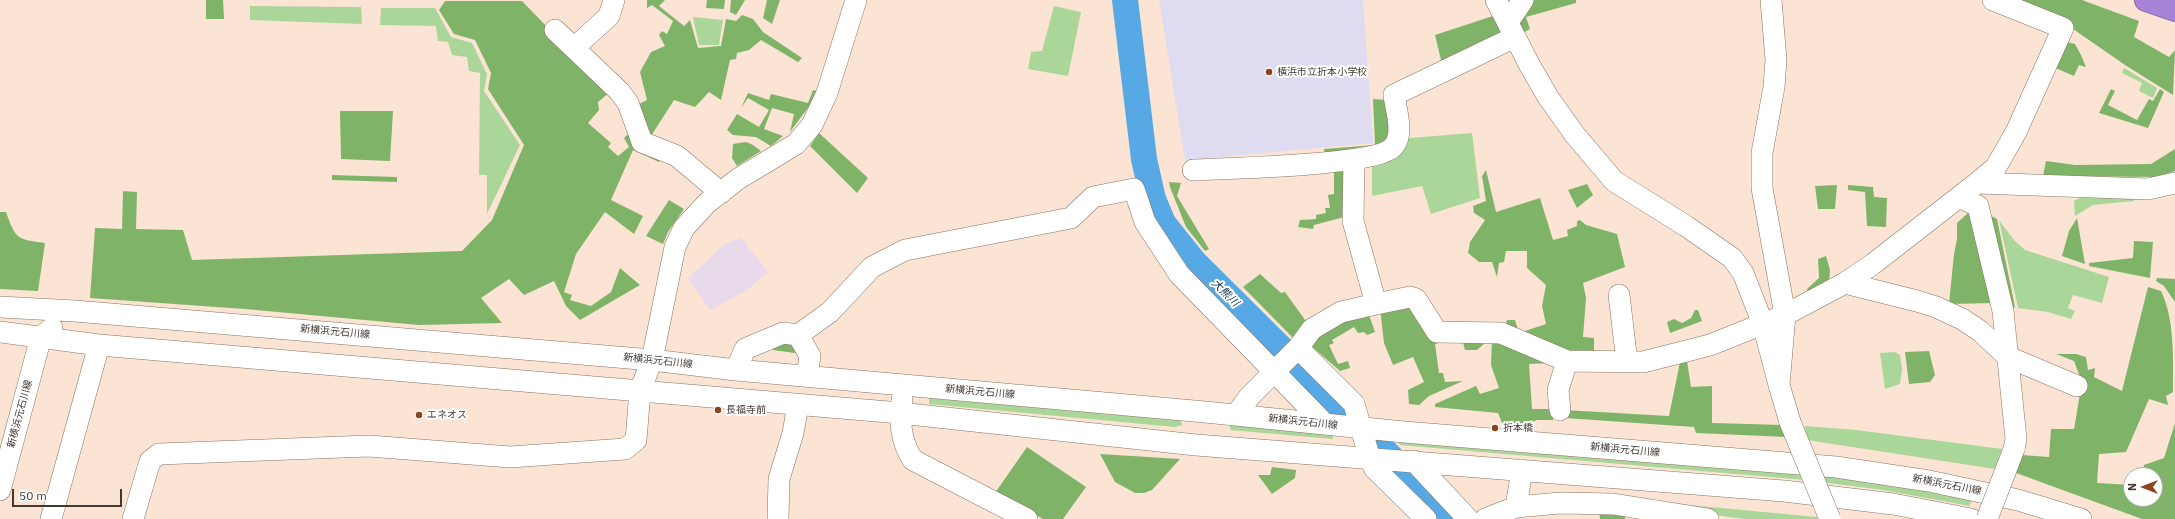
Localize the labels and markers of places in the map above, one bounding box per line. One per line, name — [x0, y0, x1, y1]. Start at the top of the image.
place label: 横浜市立折本小学校 — [1277, 66, 1367, 78]
marker: 横浜市立折本小学校 — [1264, 67, 1274, 77]
place label: 長福寺前 — [726, 404, 766, 416]
marker: 長福寺前 — [713, 405, 723, 415]
place label: エネオス — [427, 409, 467, 421]
marker: エネオス — [414, 410, 424, 420]
place label: 折本橋 — [1503, 422, 1533, 434]
marker: 折本橋 — [1490, 423, 1500, 433]

